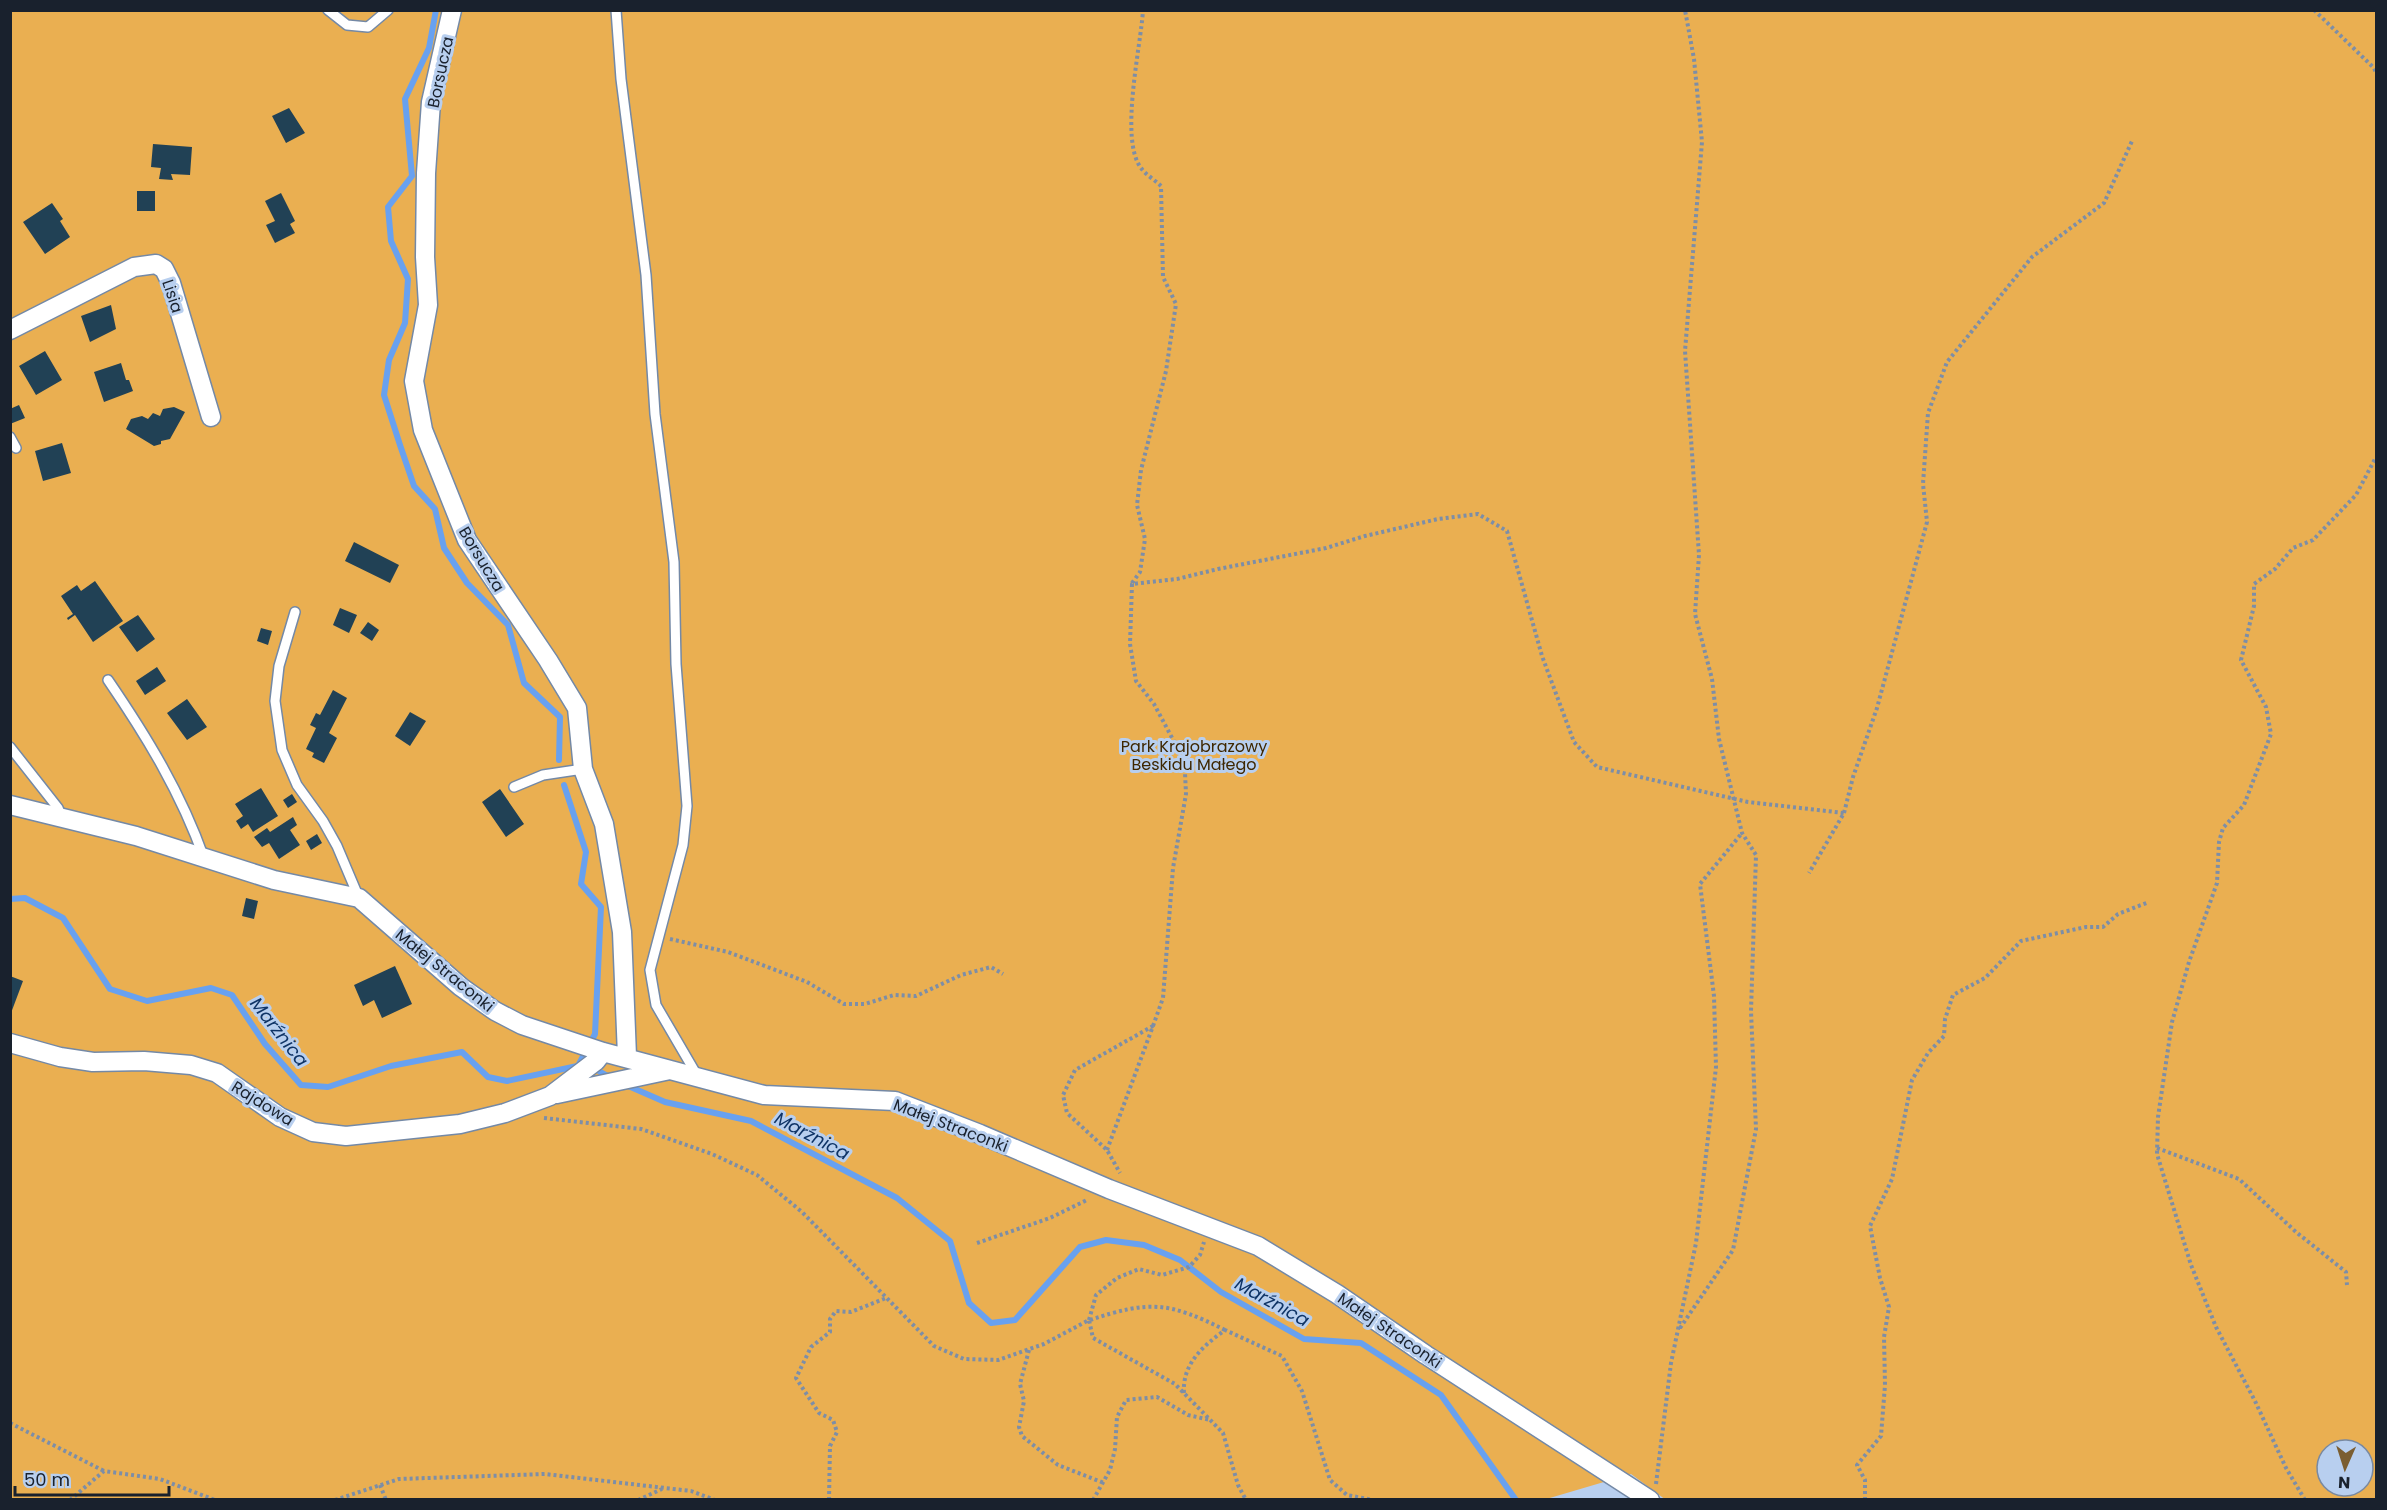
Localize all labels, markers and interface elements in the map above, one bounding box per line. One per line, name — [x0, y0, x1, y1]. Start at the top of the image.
street label: Borsucza — [422, 34, 459, 110]
street label: Lisia — [156, 276, 189, 316]
street label: Borsucza — [453, 522, 510, 596]
park label: Park Krajobrazowy Beskidu Małego — [1121, 735, 1267, 776]
street label: Małej Straconki — [390, 923, 499, 1017]
water label: Marźnica — [244, 992, 314, 1072]
street label: Rajdowa — [227, 1075, 298, 1132]
street label: Małej Straconki — [890, 1093, 1011, 1158]
water label: Marźnica — [770, 1105, 854, 1166]
water label: Marźnica — [1230, 1271, 1314, 1332]
street label: Małej Straconki — [1333, 1287, 1446, 1374]
north arrow — [2315, 1438, 2375, 1498]
scale bar — [15, 1459, 170, 1497]
text: 50 m — [24, 1467, 70, 1492]
text: N — [2338, 1471, 2351, 1494]

